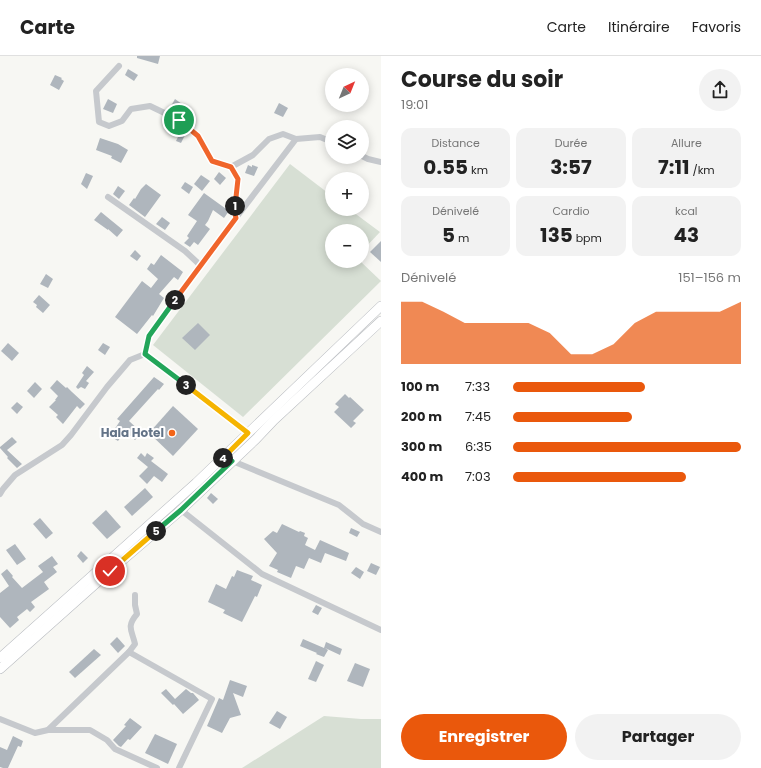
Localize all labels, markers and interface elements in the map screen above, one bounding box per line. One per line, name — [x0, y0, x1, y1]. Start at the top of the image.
text: Carte — [20, 14, 75, 41]
text: Carte — [547, 17, 586, 37]
text: Itinéraire — [608, 17, 670, 37]
text: Favoris — [692, 17, 741, 37]
text: Course du soir — [401, 64, 563, 95]
north arrow — [325, 68, 369, 112]
map controls — [325, 68, 369, 268]
button: share — [699, 69, 741, 111]
text: 19:01 — [401, 95, 428, 114]
pin — [162, 103, 196, 137]
icon: arrive — [168, 109, 190, 131]
button: layers — [325, 120, 369, 164]
text: Distance — [432, 135, 480, 151]
text: Durée — [555, 135, 587, 151]
text: Allure — [671, 135, 702, 151]
text: 0.55 — [423, 153, 468, 181]
text: 3:57 — [550, 153, 592, 181]
text: 7:11 — [658, 153, 689, 181]
text: km — [468, 162, 488, 178]
text: /km — [689, 162, 715, 178]
button: + — [325, 172, 369, 216]
pin: 1 — [225, 196, 245, 216]
text: 1 — [233, 198, 237, 214]
text: Dénivelé — [432, 203, 479, 219]
text: Cardio — [552, 203, 590, 219]
text: kcal — [675, 203, 698, 219]
text: 5 — [442, 221, 455, 249]
text: 135 — [540, 221, 573, 249]
text: 43 — [674, 221, 699, 249]
button: − — [325, 224, 369, 268]
text: m — [455, 230, 469, 246]
text: bpm — [573, 230, 602, 246]
text: Dénivelé — [401, 268, 456, 287]
text: 151–156 m — [678, 268, 741, 287]
pin: 2 — [165, 290, 185, 310]
text: 2 — [172, 292, 178, 308]
pin: 3 — [176, 375, 196, 395]
text: 3 — [183, 377, 189, 393]
text: 100 m — [401, 377, 439, 396]
text: 7:33 — [465, 377, 490, 396]
text: 200 m — [401, 407, 442, 426]
text: 7:45 — [465, 407, 491, 426]
place label: Hala Hotel — [101, 424, 164, 441]
marker: Hala Hotel — [167, 428, 177, 438]
text: 300 m — [401, 437, 442, 456]
text: 6:35 — [465, 437, 492, 456]
pin: 4 — [213, 448, 233, 468]
text: 4 — [219, 450, 227, 466]
text: 400 m — [401, 467, 443, 486]
text: 7:03 — [465, 467, 491, 486]
pin: 5 — [146, 521, 166, 541]
text: 5 — [152, 523, 160, 539]
pin — [93, 554, 127, 588]
icon: check — [99, 560, 121, 582]
button: Enregistrer — [401, 714, 567, 760]
button: Partager — [575, 714, 741, 760]

